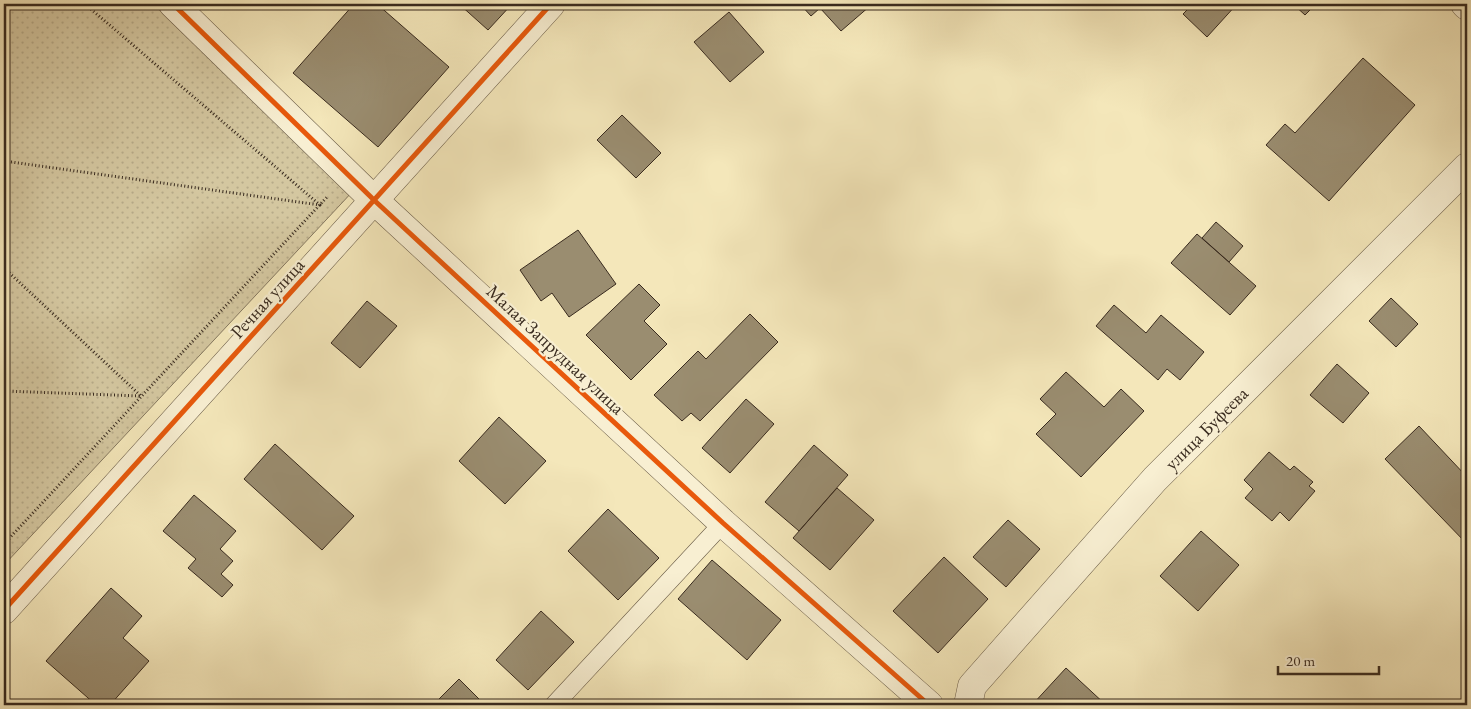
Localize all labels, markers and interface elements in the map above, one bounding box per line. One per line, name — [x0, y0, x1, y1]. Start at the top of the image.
street label: Речная улица — [225, 253, 310, 344]
street label: Малая Запрудная улица — [481, 279, 630, 420]
street label: улица Буфеева — [1159, 381, 1254, 476]
scale bar — [1278, 644, 1380, 676]
text: 20 m — [1286, 651, 1315, 670]

